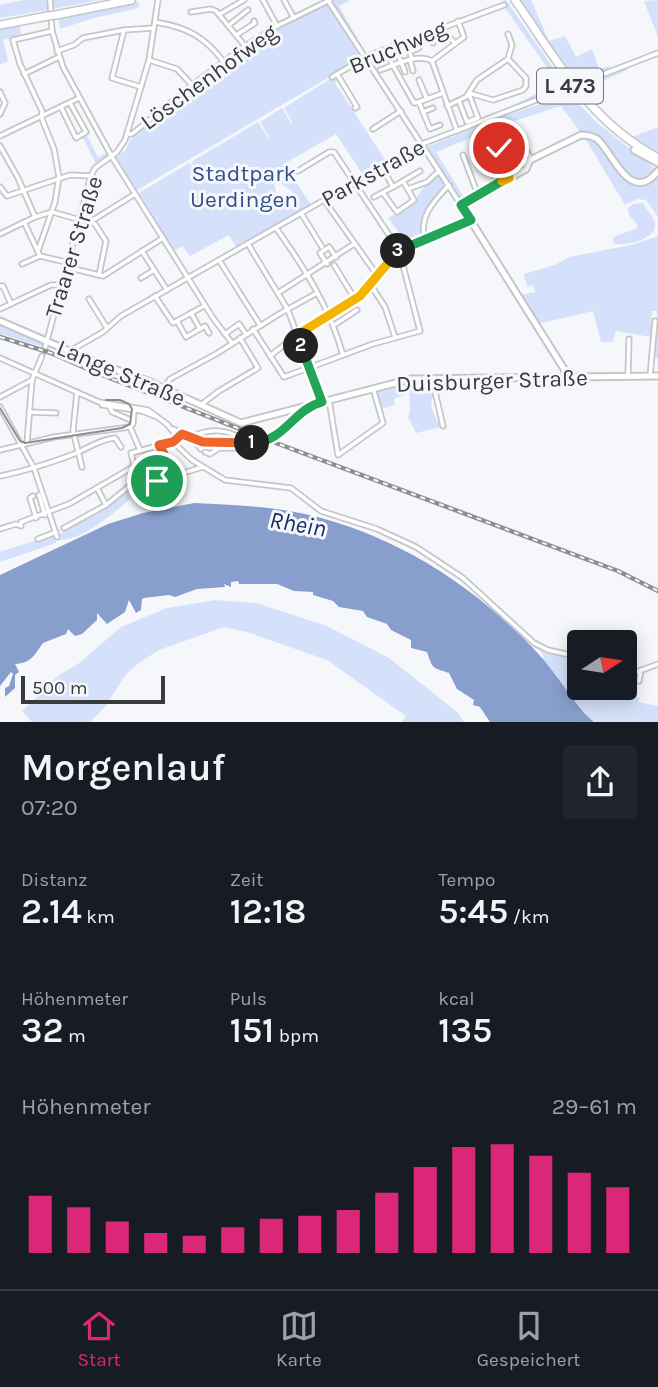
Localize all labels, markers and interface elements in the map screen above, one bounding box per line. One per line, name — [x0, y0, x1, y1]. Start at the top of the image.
street label: Bruchweg — [345, 14, 451, 80]
street label: Löschenhofweg — [135, 18, 283, 136]
road number: L 473 — [537, 68, 603, 104]
pin — [469, 118, 529, 178]
icon: check — [480, 129, 518, 167]
street label: Parkstraße — [316, 133, 430, 213]
park label: Stadtpark Uerdingen — [190, 160, 298, 213]
street label: Traarer Straße — [40, 173, 108, 321]
pin: 3 — [380, 233, 416, 268]
text: 3 — [392, 239, 403, 261]
pin: 2 — [284, 328, 318, 364]
street label: Lange Straße — [53, 334, 189, 412]
text: 2 — [295, 334, 306, 356]
street label: Duisburger Straße — [396, 364, 588, 398]
pin: 1 — [234, 426, 270, 460]
text: 1 — [248, 431, 255, 453]
pin — [127, 451, 187, 511]
icon: arrive — [138, 462, 176, 500]
water label: Rhein — [268, 505, 328, 543]
north arrow — [567, 630, 637, 700]
map controls — [567, 630, 637, 700]
scale bar — [21, 673, 164, 705]
text: 500 m — [32, 677, 88, 699]
text: Morgenlauf — [21, 745, 225, 790]
button: share — [563, 745, 637, 819]
text: 07:20 — [21, 794, 78, 821]
text: Distanz — [21, 869, 87, 891]
text: Zeit — [230, 869, 263, 891]
text: Tempo — [438, 869, 495, 891]
text: 2.14 — [21, 891, 82, 932]
text: 12:18 — [230, 891, 306, 932]
text: 5:45 — [438, 891, 508, 932]
text: km — [82, 906, 115, 928]
text: /km — [508, 906, 549, 928]
text: Höhenmeter — [21, 988, 128, 1010]
text: Puls — [230, 988, 267, 1010]
text: kcal — [438, 988, 475, 1010]
text: 32 — [21, 1010, 63, 1051]
text: 151 — [230, 1010, 274, 1051]
text: 135 — [438, 1010, 492, 1051]
text: m — [63, 1025, 86, 1047]
text: bpm — [274, 1025, 319, 1047]
text: Höhenmeter — [21, 1093, 151, 1120]
text: 29–61 m — [552, 1093, 637, 1120]
tab: Start — [78, 1307, 121, 1371]
tab: Karte — [276, 1307, 322, 1371]
tab: Gespeichert — [477, 1307, 580, 1371]

